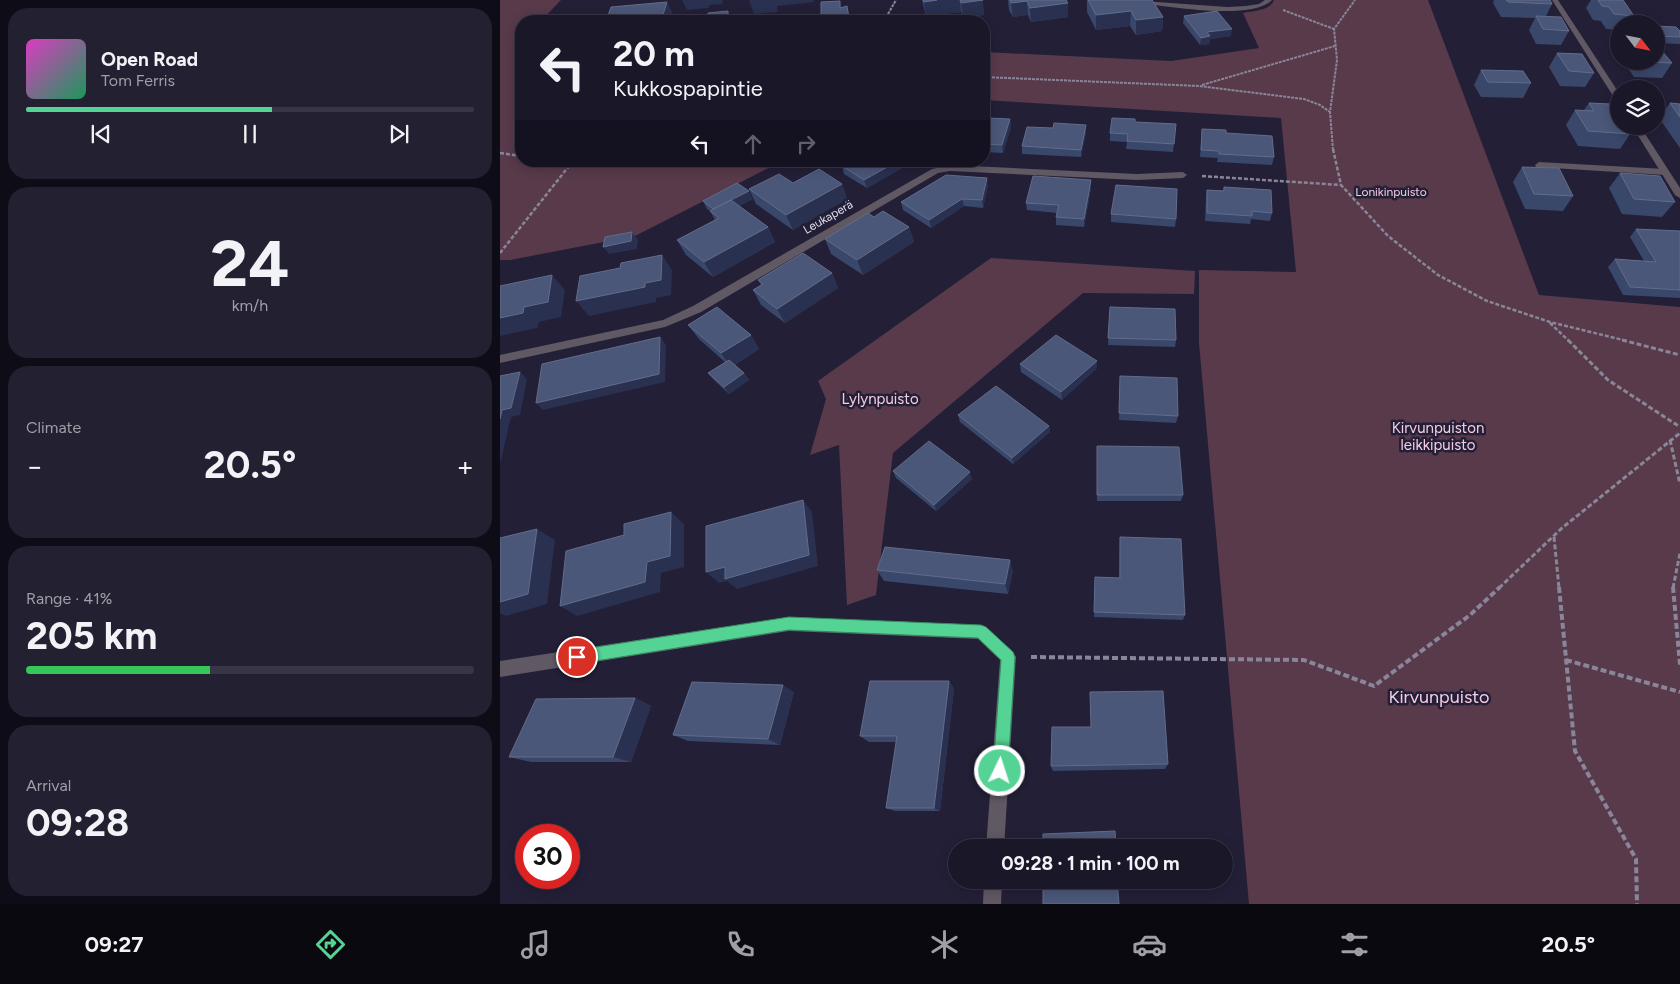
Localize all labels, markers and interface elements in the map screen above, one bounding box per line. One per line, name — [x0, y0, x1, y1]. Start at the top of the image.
north arrow — [1610, 15, 1665, 70]
map controls — [1610, 15, 1665, 135]
text: 20 m — [613, 33, 695, 75]
icon: left — [530, 35, 595, 100]
text: Open Road — [101, 48, 198, 71]
text: Tom Ferris — [101, 71, 175, 90]
text: Kukkospapintie — [613, 75, 763, 102]
button: layers — [1610, 80, 1665, 135]
icon: previous — [87, 120, 115, 148]
icon: pause — [236, 120, 264, 148]
icon: next — [385, 120, 413, 148]
icon: left — [686, 130, 714, 158]
icon: ahead — [739, 130, 767, 158]
icon: right — [792, 130, 820, 158]
park label: Lonikinpuisto — [1355, 185, 1427, 199]
street label: Leukaperä — [801, 197, 855, 237]
text: 24 — [211, 224, 289, 302]
text: km/h — [232, 296, 268, 315]
park label: Lylynpuisto — [841, 390, 919, 408]
text: Climate — [26, 418, 81, 437]
park label: Kirvunpuiston leikkipuisto — [1392, 419, 1484, 454]
text: 20.5° — [204, 442, 296, 488]
text: − — [26, 449, 43, 483]
text: + — [457, 449, 474, 483]
text: Range · 41% — [26, 589, 112, 608]
text: 205 km — [26, 613, 157, 659]
pin — [556, 636, 598, 678]
icon: arrive — [563, 643, 591, 671]
park label: Kirvunpuisto — [1388, 686, 1490, 708]
position arrow — [973, 744, 1025, 796]
text: Arrival — [26, 776, 71, 795]
text: 09:28 — [26, 800, 129, 846]
speed limit sign: 30 — [515, 824, 580, 889]
text: 09:28 · 1 min · 100 m — [1001, 852, 1180, 875]
icon: directions — [313, 927, 348, 962]
icon: music — [518, 927, 553, 962]
icon: phone — [723, 927, 758, 962]
icon: climate — [927, 927, 962, 962]
icon: car — [1132, 927, 1167, 962]
icon: filters — [1337, 927, 1372, 962]
text: 09:27 — [85, 931, 143, 958]
text: 20.5° — [1542, 931, 1595, 958]

